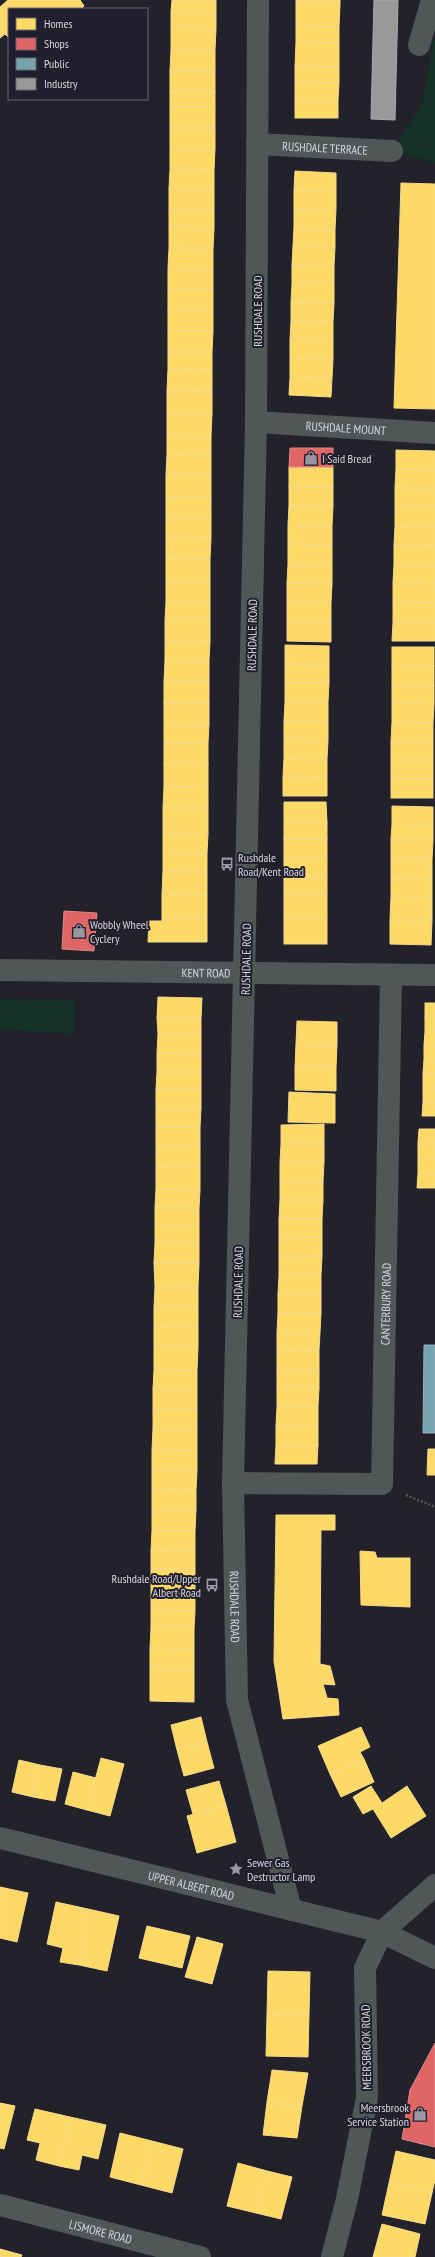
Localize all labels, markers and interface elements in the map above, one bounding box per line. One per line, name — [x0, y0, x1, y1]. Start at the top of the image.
legend — [8, 8, 148, 100]
text: Homes — [44, 16, 72, 31]
text: Shops — [44, 36, 69, 51]
text: Public — [44, 56, 70, 71]
text: Industry — [44, 76, 78, 91]
street label: RUSHDALE TERRACE — [282, 138, 368, 157]
street label: RUSHDALE ROAD — [250, 275, 265, 347]
street label: RUSHDALE MOUNT — [305, 418, 387, 438]
shop icon: I Said Bread — [303, 450, 319, 466]
place label: I Said Bread — [322, 451, 372, 466]
street label: RUSHDALE ROAD — [244, 599, 260, 671]
place label: Rushdale Road/Kent Road — [238, 850, 304, 879]
bus stop icon: Rushdale Road/Kent Road — [219, 856, 235, 872]
place label: Wobbly Wheel Cyclery — [90, 917, 149, 946]
shop icon: Wobbly Wheel Cyclery — [71, 923, 87, 939]
street label: RUSHDALE ROAD — [238, 923, 254, 995]
street label: KENT ROAD — [181, 965, 231, 980]
street label: RUSHDALE ROAD — [230, 1246, 246, 1318]
street label: CANTERBURY ROAD — [377, 1263, 393, 1345]
place label: Rushdale Road/Upper Albert Road — [111, 1571, 202, 1600]
street label: RUSHDALE ROAD — [227, 1571, 243, 1643]
bus stop icon: Rushdale Road/Upper Albert Road — [204, 1577, 220, 1593]
place label: Sewer Gas Destructor Lamp — [247, 1855, 315, 1884]
place icon: Sewer Gas Destructor Lamp — [228, 1861, 244, 1877]
street label: UPPER ALBERT ROAD — [147, 1867, 236, 1903]
street label: MEERSBROOK ROAD — [358, 2004, 374, 2090]
place label: Meersbrook Service Station — [347, 2100, 409, 2129]
shop icon: Meersbrook Service Station — [412, 2106, 428, 2122]
street label: LISMORE ROAD — [68, 2216, 134, 2247]

